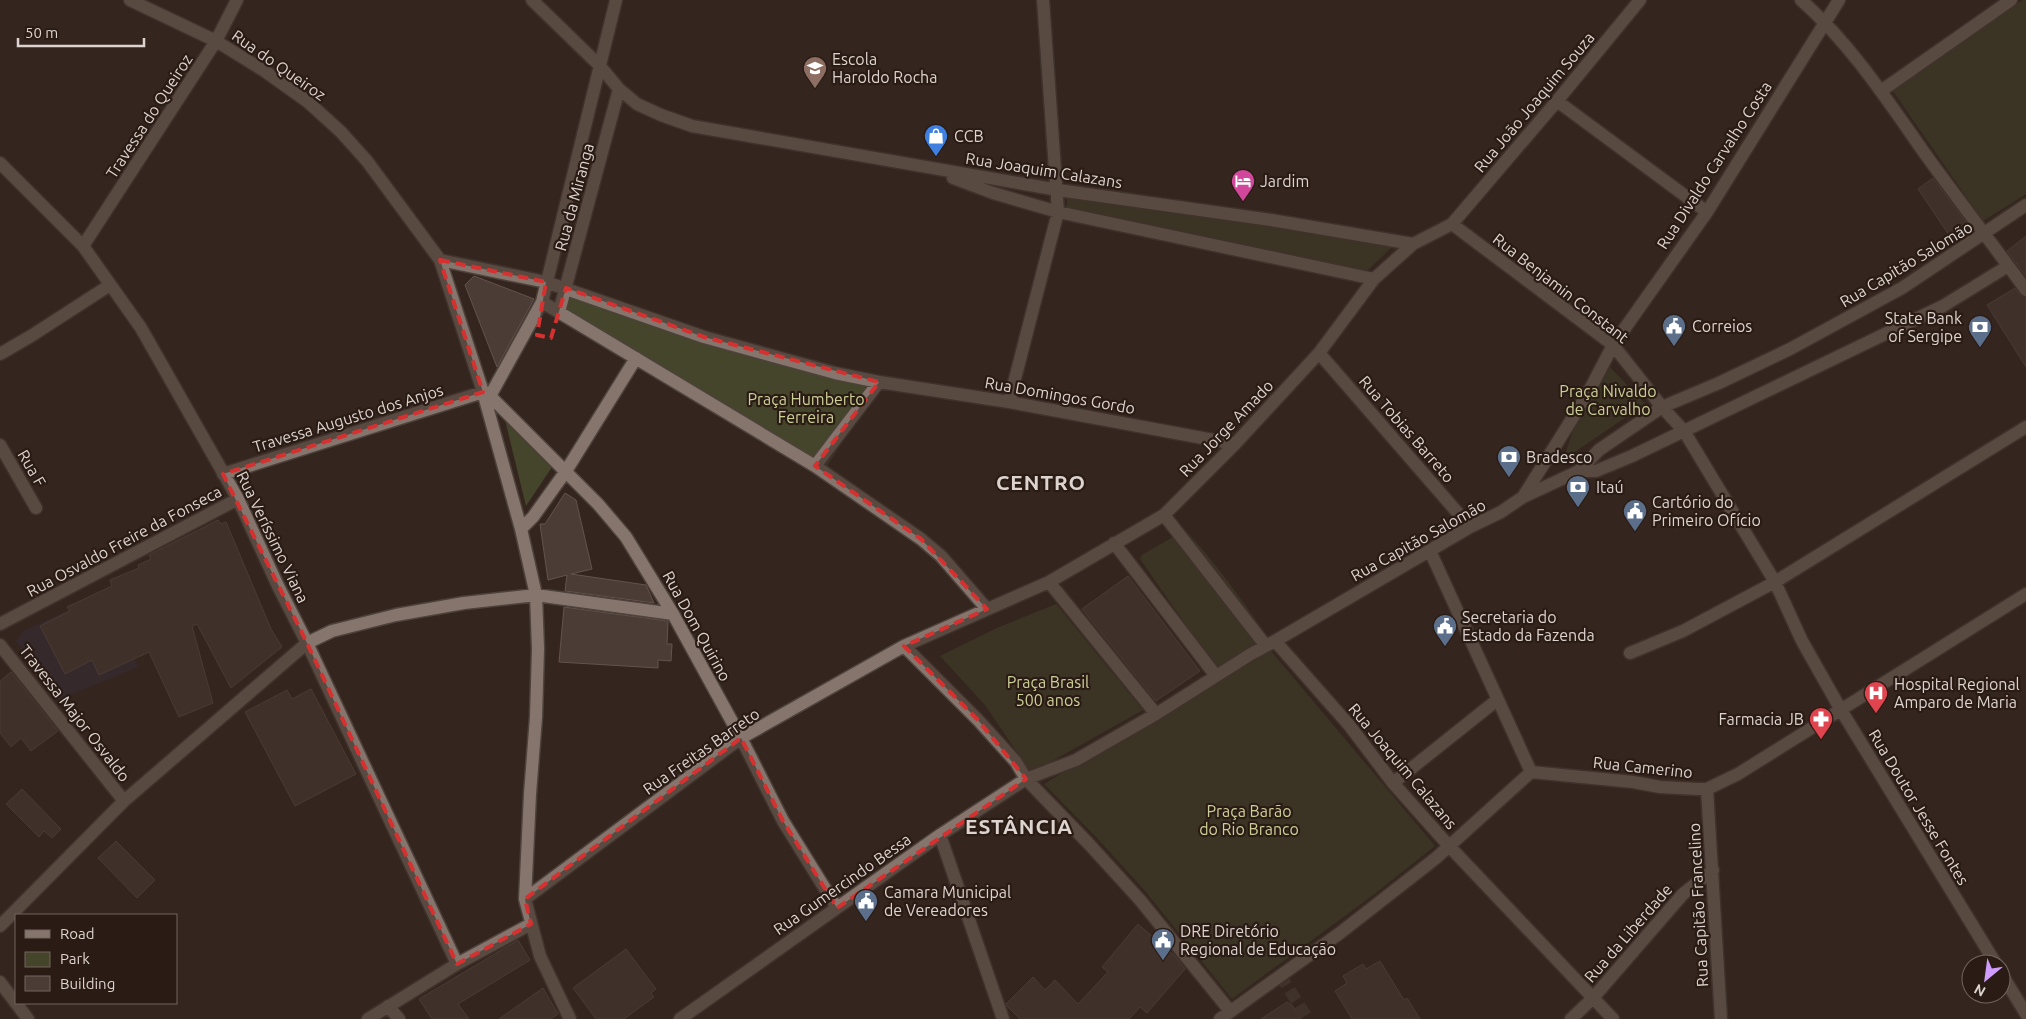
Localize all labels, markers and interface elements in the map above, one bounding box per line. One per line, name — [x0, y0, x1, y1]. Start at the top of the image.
scale bar — [18, 15, 144, 47]
text: 50 m — [25, 24, 58, 41]
street label: Rua do Queiroz — [229, 26, 329, 104]
street label: Rua João Joaquim Souza — [1470, 28, 1598, 176]
place label: Escola Haroldo Rocha — [832, 50, 937, 86]
street label: Travessa do Queiroz — [102, 51, 196, 181]
school or university icon: Escola Haroldo Rocha — [802, 55, 828, 89]
street label: Rua Divaldo Carvalho Costa — [1653, 78, 1775, 252]
shop icon: CCB — [923, 123, 949, 157]
place label: CCB — [954, 127, 984, 145]
street label: Rua da Miranga — [551, 141, 597, 253]
street label: Rua Joaquim Calazans — [964, 149, 1124, 191]
hotel icon: Jardim — [1230, 168, 1256, 202]
place label: Jardim — [1260, 172, 1309, 190]
street label: Rua Capitão Salomão — [1836, 217, 1976, 311]
street label: Rua Benjamin Constant — [1490, 230, 1633, 347]
place label: State Bank of Sergipe — [1885, 309, 1962, 345]
public building icon: Correios — [1661, 313, 1687, 347]
bank icon: State Bank of Sergipe — [1967, 314, 1993, 348]
place label: Correios — [1692, 317, 1752, 335]
street label: Rua Tobias Barreto — [1356, 372, 1458, 486]
street label: Rua Domingos Gordo — [983, 373, 1137, 417]
street label: Rua Jorge Amado — [1175, 376, 1277, 480]
street label: Travessa Augusto dos Anjos — [251, 380, 445, 456]
park label: Praça Nivaldo de Carvalho — [1559, 382, 1657, 418]
park label: Praça Humberto Ferreira — [747, 390, 865, 426]
bank icon: Bradesco — [1496, 444, 1522, 478]
street label: Rua F — [14, 446, 50, 490]
place label: Bradesco — [1526, 448, 1592, 466]
street label: Rua Veríssimo Viana — [233, 468, 313, 606]
district label: CENTRO — [996, 470, 1086, 494]
bank icon: Itaú — [1565, 474, 1591, 508]
place label: Itaú — [1596, 478, 1624, 496]
street label: Rua Osvaldo Freire da Fonseca — [24, 482, 224, 600]
place label: Cartório do Primeiro Ofício — [1652, 493, 1761, 529]
street label: Rua Capitão Salomão — [1347, 495, 1489, 585]
public building icon: Cartório do Primeiro Ofício — [1622, 498, 1648, 532]
street label: Rua Dom Quirino — [659, 568, 735, 684]
place label: Secretaria do Estado da Fazenda — [1462, 608, 1595, 644]
public building icon: Secretaria do Estado da Fazenda — [1432, 613, 1458, 647]
street label: Travessa Major Osvaldo — [16, 641, 134, 785]
park label: Praça Brasil 500 anos — [1007, 673, 1089, 709]
place label: Hospital Regional Amparo de Maria — [1894, 675, 2020, 711]
hospital icon: Hospital Regional Amparo de Maria — [1863, 680, 1889, 714]
street label: Rua Joaquim Calazans — [1345, 700, 1461, 833]
street label: Rua Freitas Barreto — [639, 704, 763, 798]
pharmacy icon: Farmacia JB — [1808, 706, 1834, 740]
place label: Farmacia JB — [1719, 710, 1804, 728]
street label: Rua Doutor Jesse Fontes — [1865, 726, 1973, 888]
street label: Rua Camerino — [1592, 753, 1694, 781]
park label: Praça Barão do Rio Branco — [1199, 802, 1299, 838]
district label: ESTÂNCIA — [965, 814, 1073, 838]
street label: Rua Capitão Francelino — [1685, 823, 1711, 987]
street label: Rua Gumercindo Bessa — [770, 830, 914, 938]
street label: Rua da Liberdade — [1580, 880, 1676, 986]
place label: Camara Municipal de Vereadores — [884, 883, 1011, 919]
public building icon: Camara Municipal de Vereadores — [853, 888, 879, 922]
legend — [15, 914, 178, 1004]
place label: DRE Diretório Regional de Educação — [1180, 922, 1336, 958]
text: Road — [60, 925, 95, 942]
public building icon: DRE Diretório Regional de Educação — [1150, 927, 1176, 961]
text: Park — [60, 950, 90, 967]
north arrow — [1961, 954, 2011, 1004]
text: Building — [60, 975, 115, 992]
text: N — [1971, 981, 1988, 1000]

